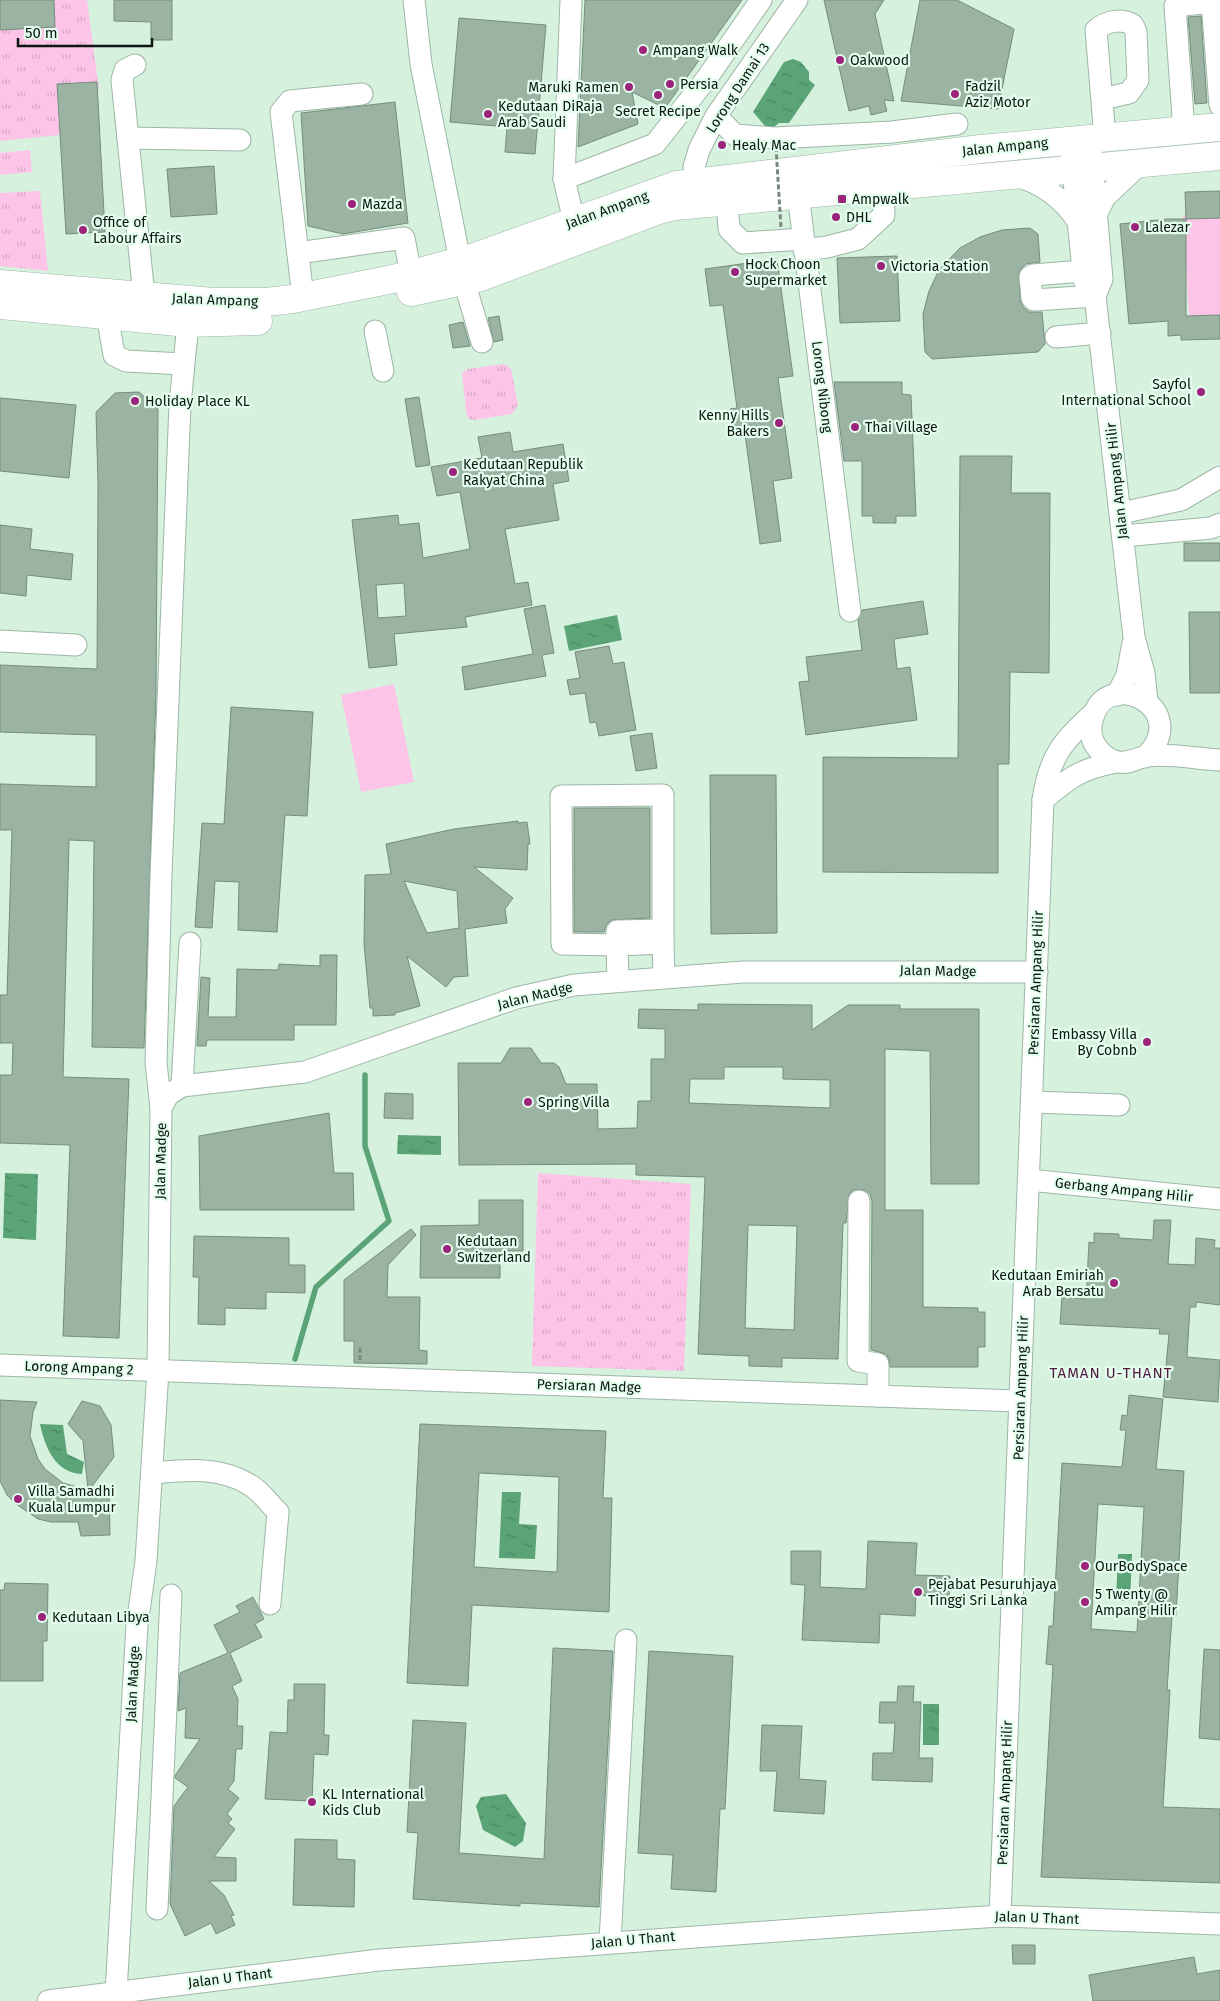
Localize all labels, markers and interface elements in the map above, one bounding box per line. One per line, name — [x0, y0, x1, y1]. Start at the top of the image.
scale bar — [18, 15, 151, 47]
text: 50 m — [25, 24, 58, 42]
street label: Lorong Damai 13 — [703, 40, 773, 136]
place label: Ampang Walk — [653, 42, 739, 59]
marker: Ampang Walk — [637, 44, 649, 56]
place label: Oakwood — [850, 52, 909, 69]
marker: Oakwood — [834, 54, 846, 66]
place label: Persia — [680, 76, 719, 93]
marker: Persia — [664, 78, 676, 90]
place label: Fadzil Aziz Motor — [965, 78, 1031, 111]
place label: Maruki Ramen — [528, 79, 619, 96]
marker: Maruki Ramen — [623, 81, 635, 93]
marker: Fadzil Aziz Motor — [949, 88, 961, 100]
marker: Secret Recipe — [652, 89, 664, 101]
place label: Kedutaan DiRaja Arab Saudi — [498, 98, 603, 131]
place label: Secret Recipe — [615, 103, 701, 120]
marker: Kedutaan DiRaja Arab Saudi — [482, 108, 494, 120]
street label: Jalan Ampang — [961, 134, 1050, 160]
place label: Healy Mac — [732, 137, 797, 154]
marker: Healy Mac — [716, 139, 728, 151]
street label: Jalan Ampang — [563, 187, 651, 233]
place label: Ampwalk — [852, 191, 910, 208]
marker: Ampwalk — [836, 193, 848, 205]
place label: Mazda — [362, 196, 403, 213]
marker: Mazda — [346, 198, 358, 210]
place label: DHL — [846, 209, 872, 226]
marker: DHL — [830, 211, 842, 223]
place label: Office of Labour Affairs — [93, 214, 182, 247]
place label: Lalezar — [1145, 219, 1190, 236]
marker: Lalezar — [1129, 221, 1141, 233]
marker: Office of Labour Affairs — [77, 224, 89, 236]
place label: Hock Choon Supermarket — [745, 256, 828, 289]
place label: Victoria Station — [891, 258, 989, 275]
marker: Victoria Station — [875, 260, 887, 272]
marker: Hock Choon Supermarket — [729, 266, 741, 278]
street label: Jalan Ampang — [171, 290, 259, 310]
street label: Lorong Nibong — [808, 340, 836, 435]
place label: Sayfol International School — [1061, 376, 1191, 409]
marker: Sayfol International School — [1195, 386, 1207, 398]
place label: Holiday Place KL — [145, 393, 250, 410]
marker: Holiday Place KL — [129, 395, 141, 407]
place label: Kenny Hills Bakers — [698, 407, 769, 440]
marker: Kenny Hills Bakers — [773, 417, 785, 429]
place label: Thai Village — [865, 419, 938, 436]
marker: Thai Village — [849, 421, 861, 433]
street label: Jalan Ampang Hilir — [1102, 421, 1132, 540]
place label: Kedutaan Republik Rakyat China — [463, 456, 584, 489]
marker: Kedutaan Republik Rakyat China — [447, 466, 459, 478]
street label: Persiaran Ampang Hilir — [1025, 910, 1047, 1056]
street label: Jalan Madge — [899, 962, 977, 980]
street label: Jalan Madge — [496, 978, 574, 1014]
place label: Embassy Villa By Cobnb — [1051, 1026, 1137, 1059]
marker: Embassy Villa By Cobnb — [1141, 1036, 1153, 1048]
place label: Spring Villa — [538, 1094, 610, 1111]
marker: Spring Villa — [522, 1096, 534, 1108]
street label: Jalan Madge — [152, 1122, 170, 1200]
street label: Gerbang Ampang Hilir — [1054, 1174, 1194, 1206]
place label: Kedutaan Switzerland — [457, 1233, 531, 1266]
marker: Kedutaan Switzerland — [441, 1243, 453, 1255]
place label: Kedutaan Emiriah Arab Bersatu — [991, 1267, 1104, 1300]
marker: Kedutaan Emiriah Arab Bersatu — [1108, 1277, 1120, 1289]
street label: Persiaran Ampang Hilir — [1010, 1315, 1032, 1461]
street label: Lorong Ampang 2 — [24, 1358, 134, 1378]
district label: TAMAN U-THANT — [1050, 1364, 1172, 1382]
street label: Persiaran Madge — [536, 1376, 642, 1396]
place label: Villa Samadhi Kuala Lumpur — [28, 1483, 116, 1516]
marker: Villa Samadhi Kuala Lumpur — [12, 1493, 24, 1505]
place label: OurBodySpace — [1095, 1558, 1188, 1575]
marker: OurBodySpace — [1079, 1560, 1091, 1572]
place label: Pejabat Pesuruhjaya Tinggi Sri Lanka — [928, 1576, 1057, 1609]
marker: Pejabat Pesuruhjaya Tinggi Sri Lanka — [912, 1586, 924, 1598]
place label: 5 Twenty @ Ampang Hilir — [1095, 1586, 1178, 1619]
marker: 5 Twenty @ Ampang Hilir — [1079, 1596, 1091, 1608]
place label: Kedutaan Libya — [52, 1609, 150, 1626]
marker: Kedutaan Libya — [36, 1611, 48, 1623]
street label: Jalan Madge — [122, 1645, 144, 1723]
street label: Persiaran Ampang Hilir — [994, 1720, 1016, 1866]
place label: KL International Kids Club — [322, 1786, 424, 1819]
marker: KL International Kids Club — [306, 1796, 318, 1808]
street label: Jalan U Thant — [994, 1908, 1081, 1928]
street label: Jalan U Thant — [590, 1928, 677, 1952]
street label: Jalan U Thant — [187, 1964, 274, 1992]

